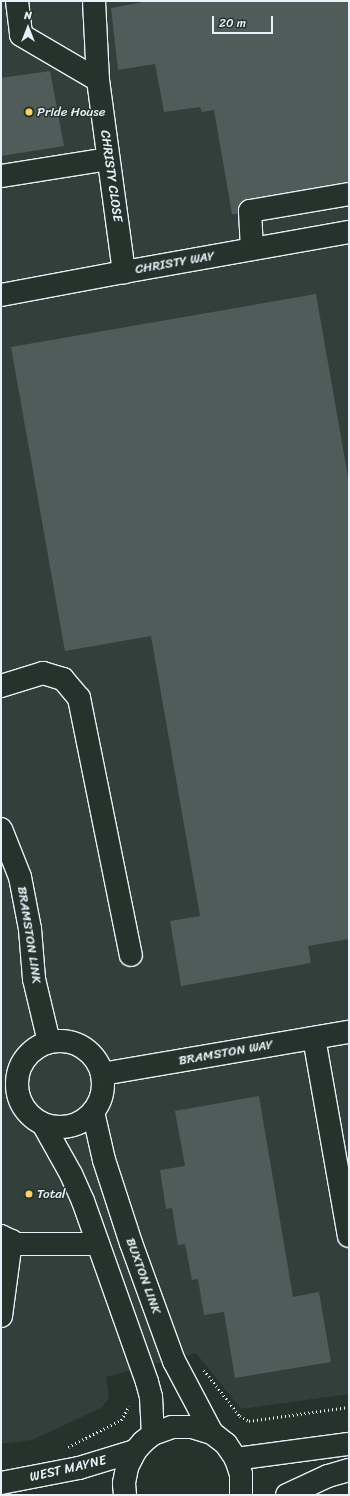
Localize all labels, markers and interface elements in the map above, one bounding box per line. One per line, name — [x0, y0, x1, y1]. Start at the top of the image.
text: N — [24, 6, 32, 25]
north arrow — [8, 8, 48, 48]
scale bar — [214, 8, 275, 34]
text: 20 m — [219, 12, 246, 34]
place label: Pride House — [37, 104, 106, 120]
marker: Pride House — [24, 107, 34, 117]
street label: CHRISTY CLOSE — [97, 129, 125, 223]
street label: CHRISTY WAY — [134, 248, 216, 278]
street label: BRAMSTON LINK — [14, 885, 44, 985]
street label: BRAMSTON WAY — [177, 1037, 275, 1069]
place label: Total — [37, 1186, 66, 1202]
marker: Total — [24, 1189, 34, 1199]
street label: BUXTON LINK — [122, 1235, 164, 1317]
street label: WEST MAYNE — [28, 1453, 108, 1485]

